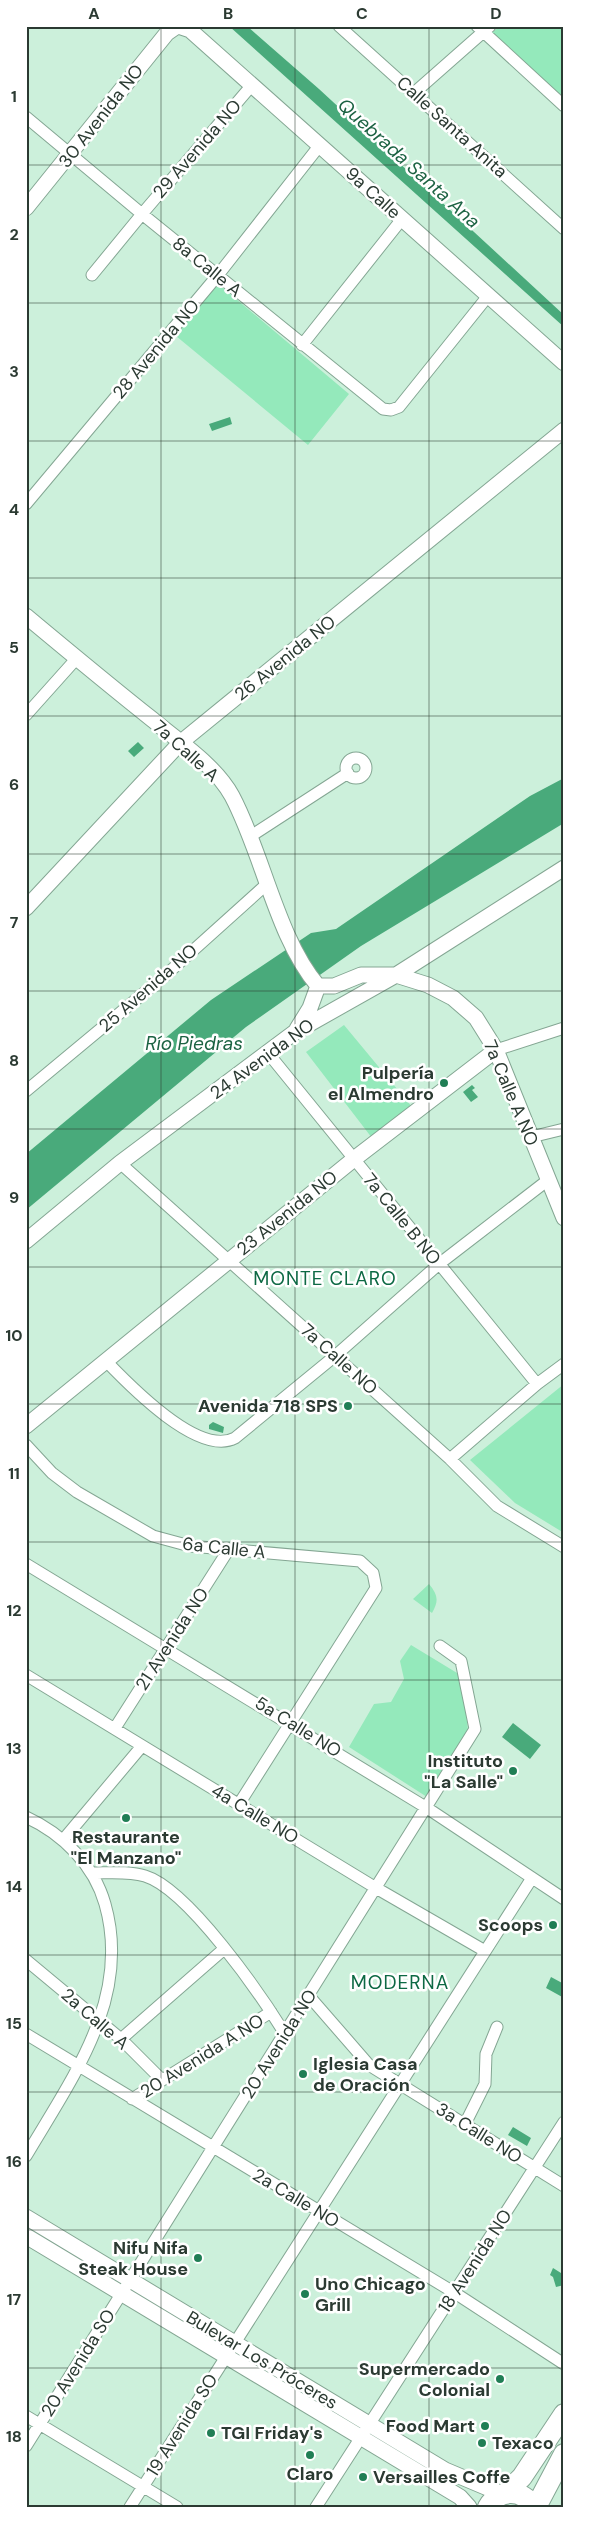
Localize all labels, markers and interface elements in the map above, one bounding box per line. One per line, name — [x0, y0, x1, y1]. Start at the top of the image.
text: A — [88, 3, 100, 24]
text: B — [223, 3, 233, 24]
text: C — [356, 3, 368, 24]
text: D — [490, 3, 502, 24]
street label: 30 Avenida NO — [53, 59, 149, 173]
street label: Calle Santa Anita — [391, 71, 513, 183]
text: 1 — [11, 86, 17, 107]
water label: Quebrada Santa Ana — [333, 92, 485, 234]
street label: 29 Avenida NO — [147, 94, 247, 203]
street label: 9a Calle — [340, 162, 406, 224]
text: 2 — [9, 224, 19, 245]
street label: 8a Calle A — [167, 231, 247, 303]
street label: 28 Avenida NO — [107, 294, 205, 404]
text: 3 — [9, 361, 19, 382]
text: 4 — [9, 499, 19, 520]
street label: 26 Avenida NO — [229, 610, 341, 706]
text: 5 — [9, 637, 19, 658]
street label: 7a Calle A — [148, 715, 224, 787]
text: 6 — [9, 774, 19, 795]
text: 7 — [10, 912, 19, 933]
street label: 25 Avenida NO — [94, 938, 202, 1038]
street label: 24 Avenida NO — [205, 1013, 319, 1105]
water label: Río Piedras — [145, 1031, 243, 1056]
street label: 7a Calle A NO — [478, 1037, 544, 1149]
text: 8 — [9, 1050, 19, 1071]
place label: Pulpería el Almendro — [328, 1061, 434, 1106]
marker: Pulpería el Almendro — [438, 1077, 450, 1089]
street label: 23 Avenida NO — [232, 1165, 342, 1261]
street label: 7a Calle B NO — [358, 1168, 446, 1270]
text: 9 — [9, 1187, 19, 1208]
district label: MONTE CLARO — [253, 1266, 397, 1291]
street label: 7a Calle NO — [295, 1318, 383, 1400]
text: 10 — [5, 1325, 23, 1346]
place label: Avenida 718 SPS — [198, 1394, 338, 1418]
marker: Avenida 718 SPS — [342, 1400, 354, 1412]
text: 11 — [8, 1463, 20, 1484]
street label: 6a Calle A — [181, 1532, 267, 1564]
street label: 21 Avenida NO — [130, 1583, 214, 1695]
text: 12 — [6, 1600, 22, 1621]
street label: 5a Calle NO — [250, 1691, 346, 1763]
text: 13 — [6, 1738, 22, 1759]
place label: Instituto "La Salle" — [424, 1749, 503, 1794]
marker: Instituto "La Salle" — [507, 1765, 519, 1777]
street label: 4a Calle NO — [207, 1779, 303, 1849]
marker: Restaurante "El Manzano" — [120, 1812, 132, 1824]
place label: Restaurante "El Manzano" — [71, 1825, 181, 1870]
text: 14 — [6, 1876, 22, 1897]
place label: Scoops — [478, 1913, 543, 1937]
marker: Scoops — [547, 1919, 559, 1931]
district label: MODERNA — [351, 1970, 449, 1995]
street label: 2a Calle A — [56, 1983, 134, 2055]
street label: 20 Avenida NO — [236, 1985, 322, 2103]
street label: 20 Avenida A NO — [136, 2008, 268, 2104]
text: 15 — [6, 2013, 22, 2034]
place label: Iglesia Casa de Oración — [313, 2052, 418, 2097]
marker: Iglesia Casa de Oración — [297, 2068, 309, 2080]
street label: 3a Calle NO — [431, 2097, 527, 2169]
text: 16 — [6, 2151, 22, 2172]
street label: 2a Calle NO — [248, 2163, 344, 2233]
street label: 18 Avenida NO — [433, 2205, 517, 2317]
place label: Nifu Nifa Steak House — [78, 2236, 188, 2281]
marker: Nifu Nifa Steak House — [192, 2252, 204, 2264]
place label: Uno Chicago Grill — [315, 2272, 426, 2317]
marker: Uno Chicago Grill — [299, 2288, 311, 2300]
text: 17 — [7, 2289, 22, 2310]
street label: 20 Avenida SO — [35, 2305, 121, 2421]
street label: Bulevar Los Próceres — [182, 2305, 342, 2415]
place label: Supermercado Colonial — [359, 2357, 490, 2402]
street label: 19 Avenida SO — [141, 2369, 223, 2481]
marker: Supermercado Colonial — [494, 2373, 506, 2385]
place label: Food Mart — [386, 2414, 475, 2438]
marker: Food Mart — [479, 2420, 491, 2432]
place label: TGI Friday's — [221, 2421, 323, 2445]
text: 18 — [6, 2426, 22, 2447]
marker: TGI Friday's — [205, 2427, 217, 2439]
place label: Texaco — [492, 2431, 554, 2455]
marker: Texaco — [476, 2437, 488, 2449]
marker: Claro — [304, 2449, 316, 2461]
place label: Claro — [287, 2462, 333, 2486]
place label: Versailles Coffe — [373, 2465, 510, 2489]
marker: Versailles Coffe — [357, 2471, 369, 2483]

